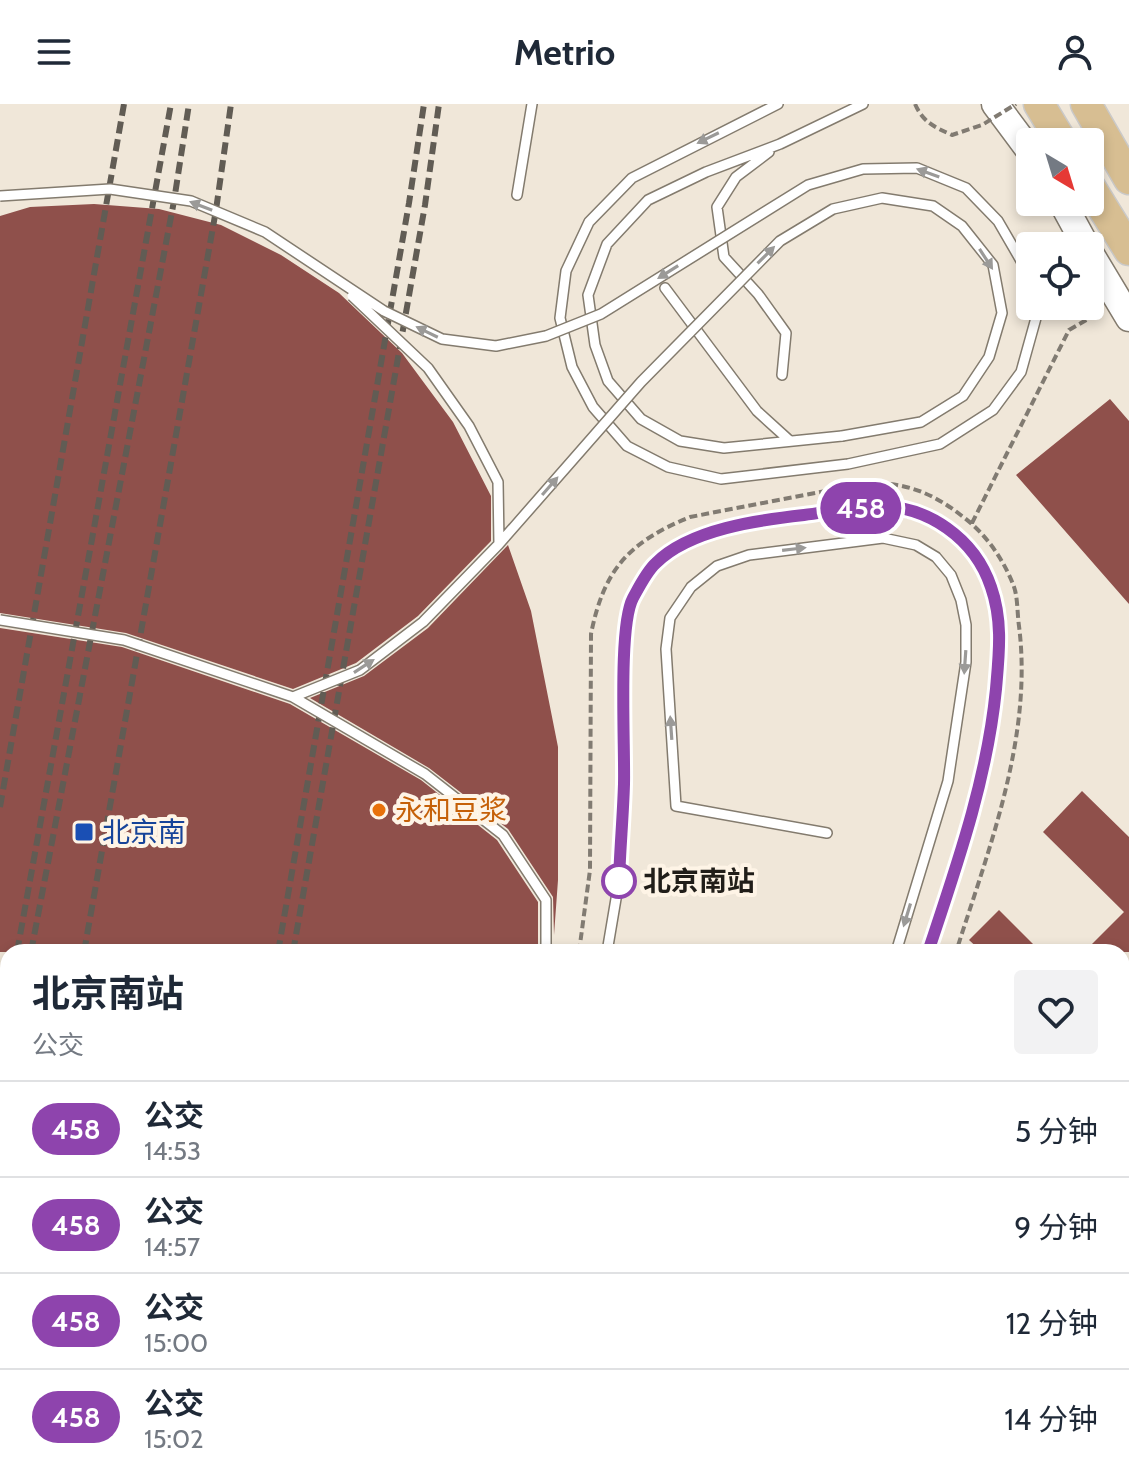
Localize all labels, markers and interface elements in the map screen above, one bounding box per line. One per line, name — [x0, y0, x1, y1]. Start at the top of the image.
icon: menu — [32, 30, 76, 74]
text: Metrio — [514, 30, 615, 74]
icon: person — [1053, 30, 1097, 74]
north arrow — [1016, 128, 1104, 216]
map controls — [1016, 128, 1104, 320]
one-way arrow — [696, 131, 719, 145]
one-way arrow — [916, 166, 940, 179]
one-way arrow — [189, 199, 213, 212]
button: locate — [1016, 232, 1104, 320]
one-way arrow — [756, 246, 775, 265]
one-way arrow — [979, 248, 993, 270]
one-way arrow — [657, 265, 679, 279]
one-way arrow — [416, 325, 439, 339]
one-way arrow — [541, 476, 558, 496]
line badge: 458 — [815, 482, 907, 534]
text: 458 — [836, 491, 886, 525]
one-way arrow — [782, 542, 807, 555]
one-way arrow — [958, 650, 971, 675]
one-way arrow — [353, 659, 375, 673]
one-way arrow — [664, 715, 677, 740]
place label: 永和豆浆 — [395, 793, 507, 827]
marker: 永和豆浆 — [370, 801, 388, 819]
place label: 北京南 — [102, 815, 186, 849]
marker: 北京南 — [73, 821, 95, 843]
marker: 北京南站 — [602, 864, 636, 898]
place label: 北京南站 — [643, 864, 755, 898]
one-way arrow — [900, 903, 913, 927]
text: 北京南站 — [32, 970, 184, 1017]
button: heart — [1014, 970, 1098, 1054]
text: 公交 — [32, 1029, 84, 1061]
text: 公交 — [144, 1097, 204, 1134]
text: 458 — [51, 1112, 101, 1146]
text: 5 分钟 — [1015, 1113, 1098, 1150]
text: 14:53 — [144, 1135, 201, 1167]
text: 公交 — [144, 1193, 204, 1230]
text: 458 — [51, 1208, 101, 1242]
text: 9 分钟 — [1014, 1209, 1098, 1246]
text: 14:57 — [144, 1231, 200, 1263]
text: 公交 — [144, 1289, 204, 1326]
text: 458 — [51, 1304, 101, 1338]
text: 12 分钟 — [1006, 1305, 1098, 1342]
text: 15:00 — [144, 1327, 208, 1359]
text: 公交 — [144, 1385, 204, 1422]
text: 458 — [51, 1400, 101, 1434]
text: 14 分钟 — [1004, 1401, 1098, 1438]
text: 15:02 — [144, 1423, 204, 1455]

